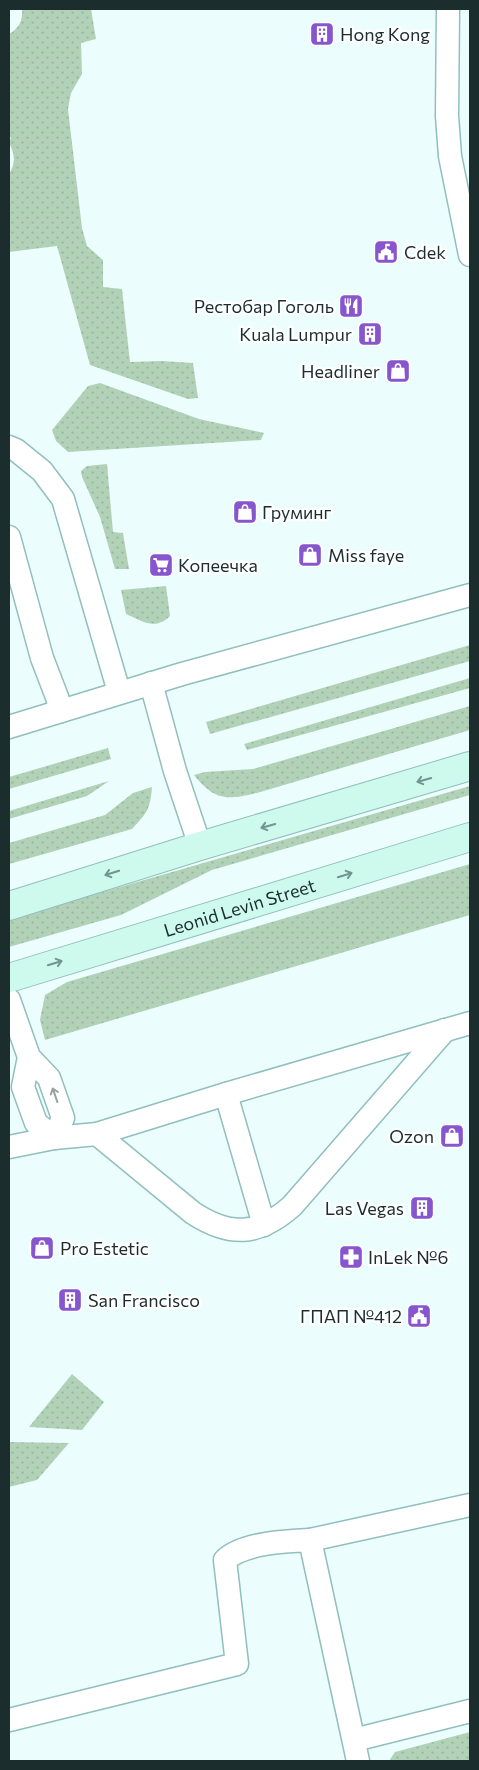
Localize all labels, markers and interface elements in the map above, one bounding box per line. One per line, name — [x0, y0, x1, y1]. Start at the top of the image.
building icon: Hong Kong — [309, 21, 335, 47]
place label: Hong Kong — [340, 23, 430, 45]
public building icon: Cdek — [373, 239, 399, 265]
place label: Cdek — [404, 241, 446, 263]
restaurant icon: Рестобар Гоголь — [338, 293, 364, 319]
place label: Рестобар Гоголь — [194, 295, 334, 317]
building icon: Kuala Lumpur — [357, 321, 383, 347]
place label: Kuala Lumpur — [239, 323, 352, 345]
shop icon: Headliner — [385, 358, 411, 384]
place label: Headliner — [301, 360, 380, 382]
shop icon: Груминг — [232, 499, 258, 525]
place label: Груминг — [262, 501, 332, 523]
shop icon: Miss faye — [297, 542, 323, 568]
place label: Miss faye — [328, 544, 404, 566]
supermarket icon: Копеечка — [148, 552, 174, 578]
place label: Копеечка — [178, 554, 258, 576]
one-way arrow — [416, 775, 432, 785]
one-way arrow — [260, 821, 276, 831]
one-way arrow — [105, 869, 121, 879]
one-way arrow — [336, 870, 352, 879]
street label: Leonid Levin Street — [161, 874, 318, 941]
one-way arrow — [47, 958, 63, 968]
one-way arrow — [50, 1088, 59, 1103]
shop icon: Ozon — [439, 1123, 465, 1149]
place label: Ozon — [389, 1125, 434, 1147]
building icon: Las Vegas — [409, 1195, 435, 1221]
place label: Las Vegas — [325, 1197, 404, 1219]
shop icon: Pro Estetic — [29, 1235, 55, 1261]
place label: Pro Estetic — [60, 1237, 149, 1259]
pharmacy icon: InLek №6 — [338, 1244, 364, 1270]
place label: InLek №6 — [368, 1246, 448, 1268]
building icon: San Francisco — [57, 1287, 83, 1313]
place label: San Francisco — [88, 1289, 200, 1311]
public building icon: ГПАП №412 — [406, 1303, 432, 1329]
place label: ГПАП №412 — [300, 1305, 402, 1327]

